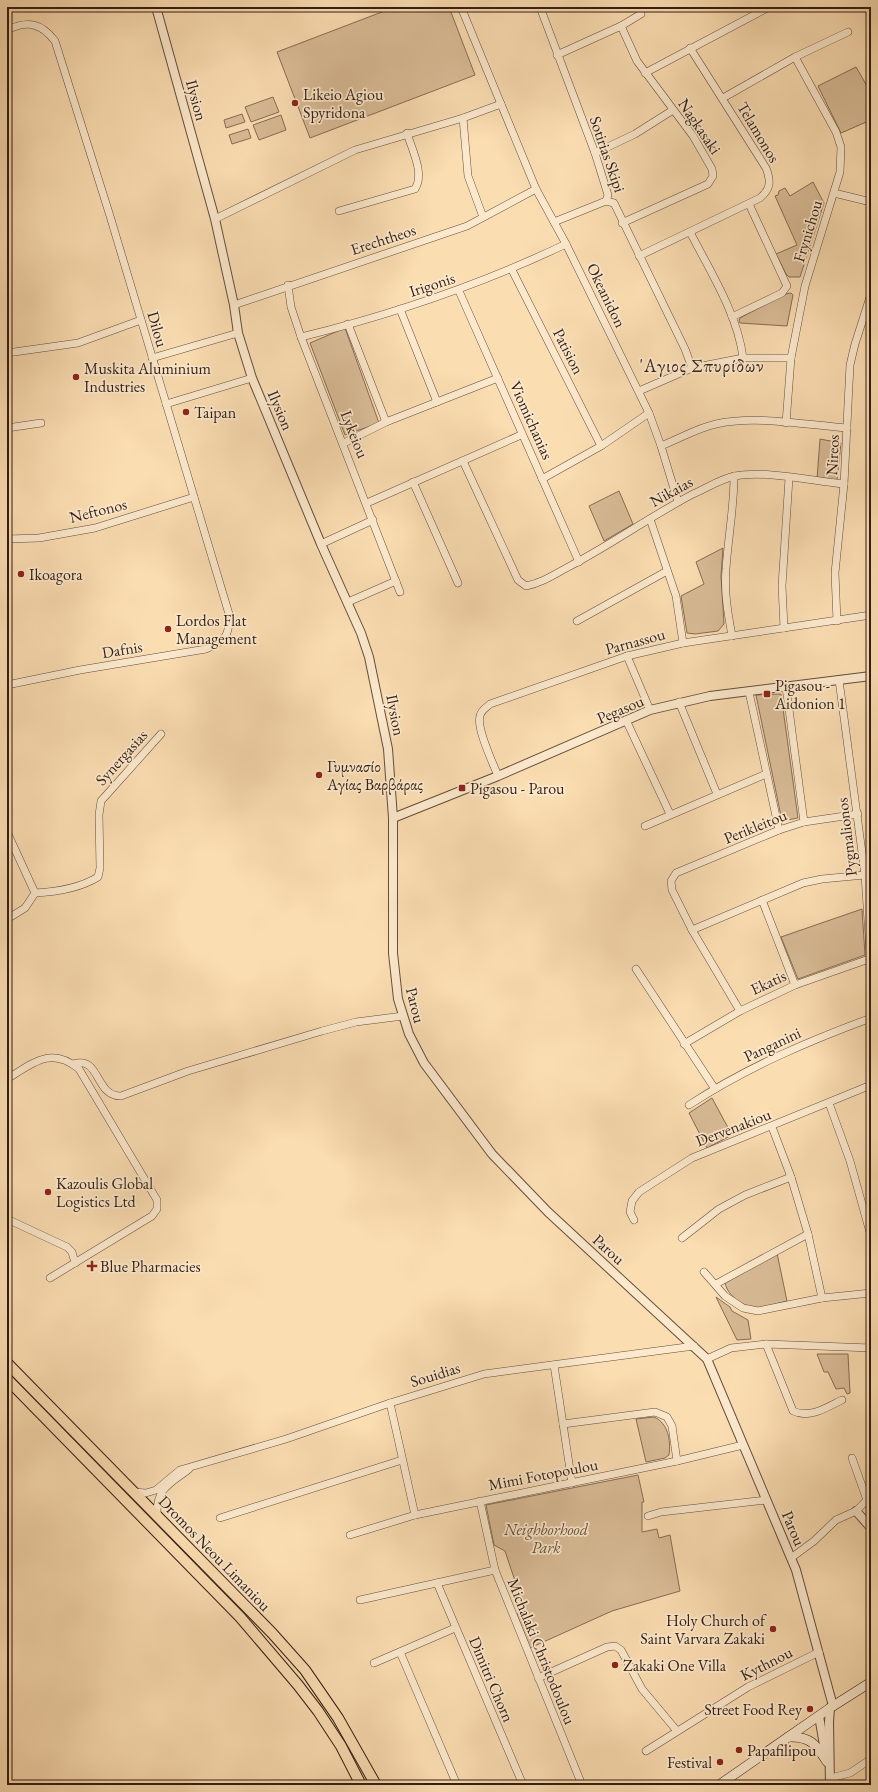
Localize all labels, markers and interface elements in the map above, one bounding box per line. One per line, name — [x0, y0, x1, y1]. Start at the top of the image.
street label: Ilysion — [181, 77, 212, 124]
place label: Likeio Agiou Spyridona — [303, 84, 384, 123]
street label: Nagkasaki — [673, 94, 726, 158]
marker: Likeio Agiou Spyridona — [290, 98, 300, 108]
street label: Telamonos — [732, 98, 785, 167]
street label: Sotirias Skipi — [585, 113, 630, 195]
street label: Frynichou — [788, 197, 827, 265]
street label: Erechtheos — [348, 219, 419, 260]
street label: Okeanidon — [582, 260, 631, 331]
street label: Irigonis — [407, 267, 458, 302]
street label: Dilou — [142, 309, 173, 350]
street label: Patision — [548, 325, 589, 378]
district label: 'Αγιος Σπυρίδων — [639, 354, 765, 377]
place label: Muskita Aluminium Industries — [84, 358, 212, 397]
marker: Muskita Aluminium Industries — [71, 372, 81, 382]
street label: Viomichanias — [505, 378, 558, 463]
street label: Ilysion — [263, 387, 299, 434]
place label: Taipan — [194, 402, 237, 423]
marker: Taipan — [181, 407, 191, 417]
street label: Lykeiou — [336, 407, 374, 462]
street label: Nireos — [821, 434, 844, 476]
street label: Nikaias — [646, 471, 696, 512]
street label: Neftonos — [67, 493, 129, 528]
place label: Ikoagora — [29, 564, 83, 585]
marker: Ikoagora — [16, 569, 26, 579]
place label: Lordos Flat Management — [176, 610, 257, 649]
street label: Parnassou — [603, 623, 668, 660]
marker: Lordos Flat Management — [163, 624, 173, 634]
street label: Dafnis — [100, 636, 144, 663]
place label: Pigasou - Aidonion 1 — [774, 675, 846, 714]
marker: Pigasou - Aidonion 1 — [762, 689, 772, 699]
street label: Pegasou — [593, 690, 647, 729]
street label: Ilysion — [381, 693, 410, 738]
street label: Synergasias — [91, 725, 152, 790]
place label: Γυμνασίο Αγίας Βαρβάρας — [326, 756, 424, 795]
marker: Γυμνασίο Αγίας Βαρβάρας — [314, 770, 324, 780]
place label: Pigasou - Parou — [470, 778, 565, 799]
marker: Pigasou - Parou — [457, 783, 467, 793]
street label: Pygmalionos — [831, 797, 862, 877]
street label: Perikleitou — [720, 804, 790, 849]
street label: Ekatis — [747, 965, 789, 1000]
street label: Parou — [401, 985, 430, 1026]
street label: Panganini — [740, 1022, 804, 1067]
street label: Dervenakiou — [692, 1103, 774, 1151]
place label: Kazoulis Global Logistics Ltd — [56, 1173, 153, 1212]
marker: Kazoulis Global Logistics Ltd — [43, 1187, 53, 1197]
street label: Parou — [588, 1229, 630, 1270]
place label: Blue Pharmacies — [100, 1256, 201, 1277]
marker: Blue Pharmacies — [87, 1261, 97, 1271]
street label: Souidias — [408, 1357, 463, 1392]
street label: Mimi Fotopoulou — [486, 1453, 600, 1495]
street label: Dromos Neou Limaniou — [154, 1491, 276, 1616]
street label: Parou — [777, 1507, 810, 1549]
park label: Neighborhood Park — [503, 1519, 589, 1558]
street label: Michalaki Christodoulou — [503, 1575, 581, 1728]
place label: Holy Church of Saint Varvara Zakaki — [640, 1610, 767, 1649]
marker: Holy Church of Saint Varvara Zakaki — [768, 1624, 778, 1634]
street label: Dimitri Chorn — [464, 1633, 519, 1726]
street label: Kythnou — [737, 1641, 796, 1686]
place label: Zakaki One Villa — [623, 1655, 727, 1676]
marker: Zakaki One Villa — [610, 1660, 620, 1670]
place label: Street Food Rey — [704, 1699, 803, 1720]
marker: Street Food Rey — [805, 1704, 815, 1714]
place label: Papafilipou — [747, 1740, 817, 1761]
marker: Papafilipou — [734, 1745, 744, 1755]
place label: Festival — [667, 1752, 712, 1773]
marker: Festival — [715, 1757, 725, 1767]

